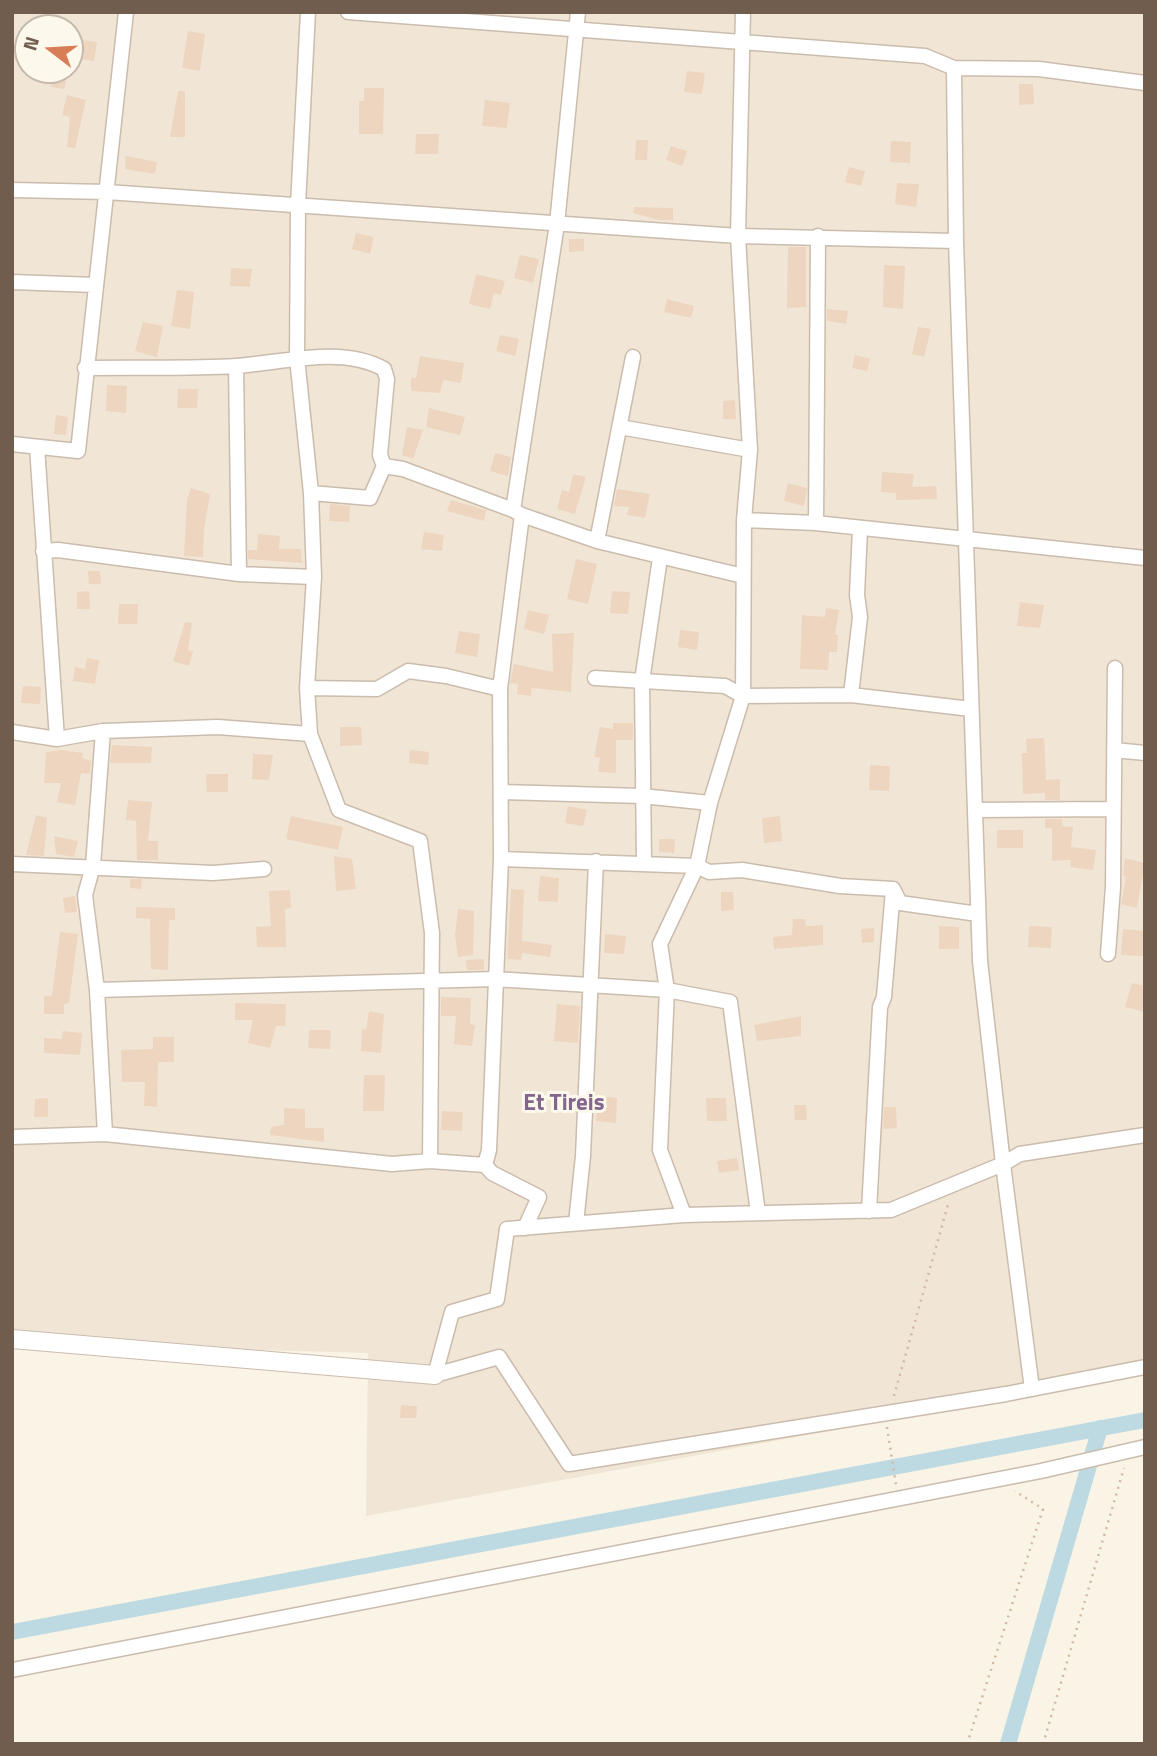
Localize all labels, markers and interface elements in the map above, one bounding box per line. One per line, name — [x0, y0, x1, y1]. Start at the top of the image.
north arrow — [14, 14, 84, 84]
text: N — [15, 33, 46, 54]
district label: Et Tireis — [523, 1090, 605, 1118]

